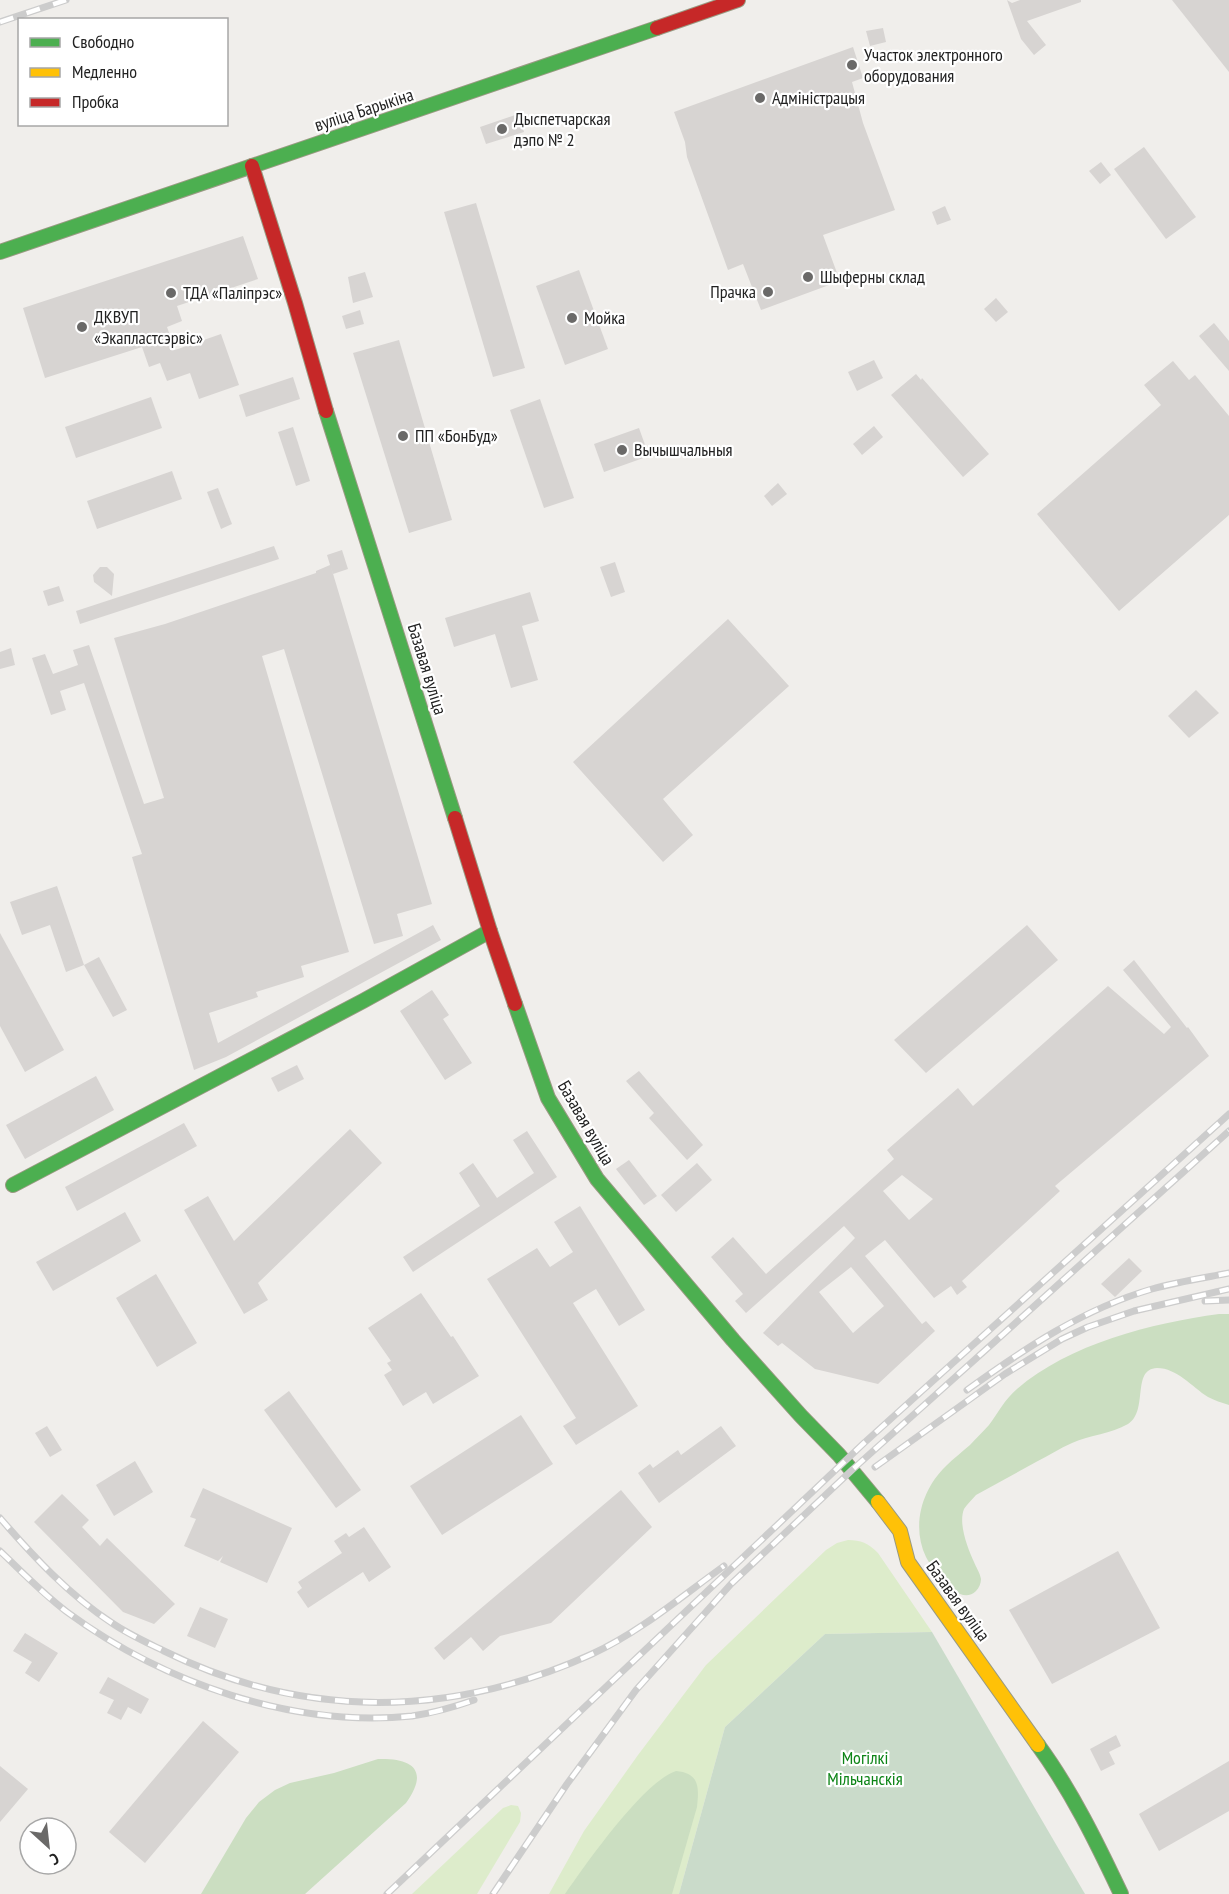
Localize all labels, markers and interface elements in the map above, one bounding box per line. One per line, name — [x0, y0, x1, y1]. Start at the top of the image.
legend — [18, 18, 228, 126]
text: Свободно — [72, 30, 135, 53]
place label: Участок электронного оборудования — [864, 43, 1003, 87]
marker: Участок электронного оборудования — [845, 58, 859, 72]
text: Медленно — [72, 60, 137, 83]
street label: вуліца Барыкіна — [311, 83, 416, 136]
place label: Адміністрацыя — [772, 86, 865, 109]
text: Пробка — [72, 90, 119, 113]
marker: Адміністрацыя — [753, 91, 767, 105]
place label: Дыспетчарская дэпо № 2 — [514, 107, 611, 151]
marker: Дыспетчарская дэпо № 2 — [495, 122, 509, 136]
place label: Шыферны склад — [820, 265, 925, 288]
marker: Шыферны склад — [801, 270, 815, 284]
place label: Прачка — [710, 280, 756, 303]
place label: ТДА «Паліпрэс» — [183, 281, 282, 304]
marker: Прачка — [761, 285, 775, 299]
marker: ТДА «Паліпрэс» — [164, 286, 178, 300]
place label: ДКВУП «Экапластсэрвіс» — [94, 305, 203, 349]
place label: Мойка — [584, 306, 625, 329]
marker: Мойка — [565, 311, 579, 325]
marker: ДКВУП «Экапластсэрвіс» — [75, 320, 89, 334]
place label: ПП «БонБуд» — [415, 424, 498, 447]
marker: ПП «БонБуд» — [396, 429, 410, 443]
place label: Вычышчальныя — [634, 438, 733, 461]
marker: Вычышчальныя — [615, 443, 629, 457]
street label: Базавая вуліца — [403, 620, 452, 717]
street label: Базавая вуліца — [553, 1076, 620, 1169]
street label: Базавая вуліца — [921, 1556, 995, 1646]
park label: Могілкі Мільчанскія — [827, 1746, 903, 1790]
north arrow — [18, 1816, 78, 1876]
text: С — [46, 1849, 63, 1870]

